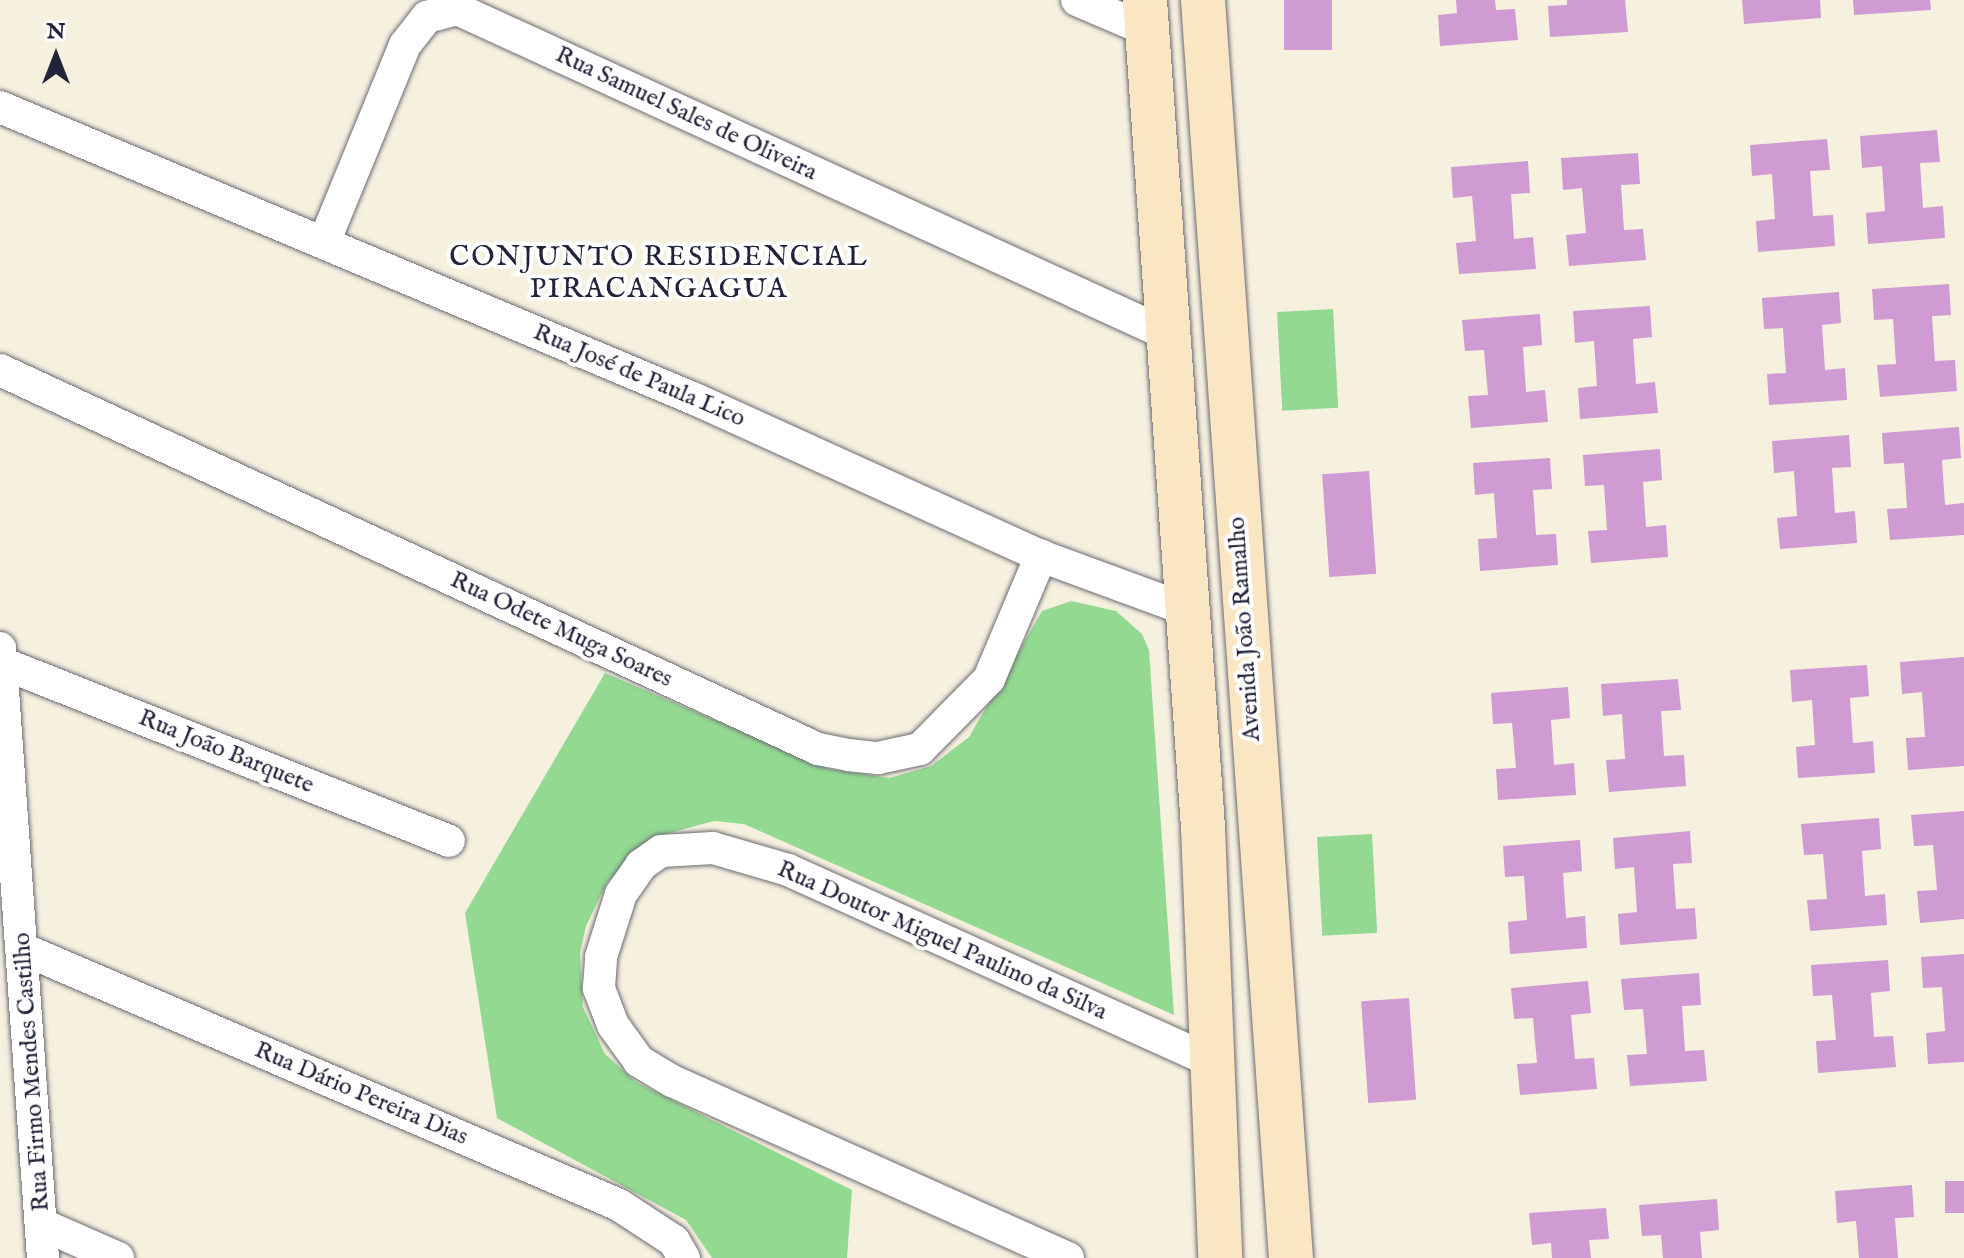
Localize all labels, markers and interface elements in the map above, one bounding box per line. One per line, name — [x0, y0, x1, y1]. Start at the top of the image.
north arrow — [16, 16, 96, 96]
text: N — [46, 18, 66, 46]
street label: Rua Samuel Sales de Oliveira — [551, 41, 821, 187]
district label: CONJUNTO RESIDENCIAL PIRACANGAGUA — [449, 241, 869, 307]
street label: Rua José de Paula Lico — [529, 318, 749, 434]
street label: Avenida João Ramalho — [1223, 516, 1267, 742]
street label: Rua Odete Muga Soares — [445, 566, 677, 694]
street label: Rua João Barquete — [134, 704, 318, 800]
street label: Rua Doutor Miguel Paulino da Silva — [773, 855, 1111, 1027]
street label: Rua Firmo Mendes Castilho — [8, 931, 56, 1213]
street label: Rua Dário Pereira Dias — [250, 1036, 472, 1152]

